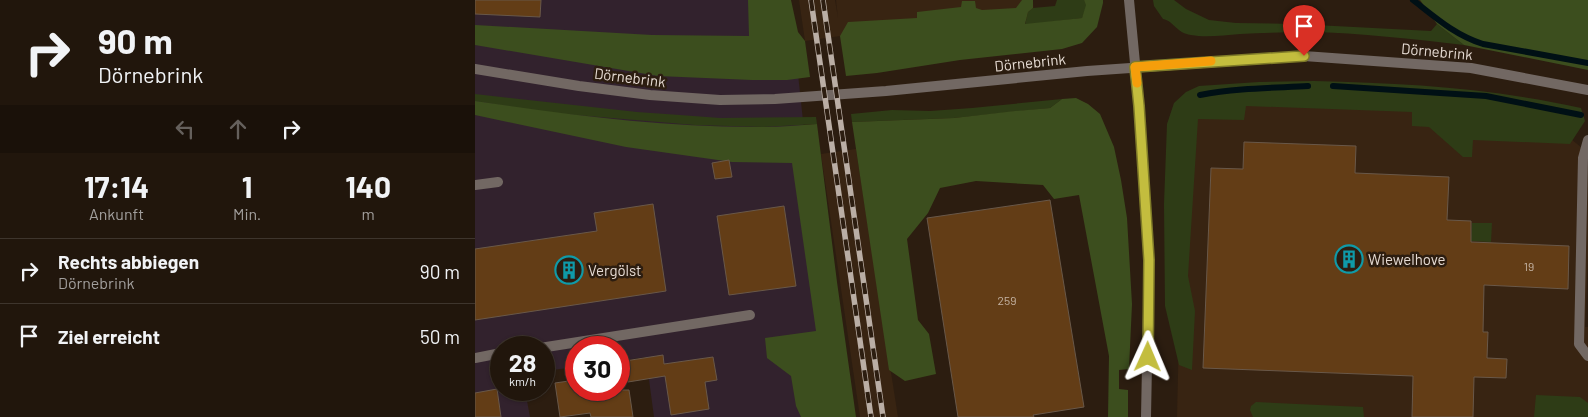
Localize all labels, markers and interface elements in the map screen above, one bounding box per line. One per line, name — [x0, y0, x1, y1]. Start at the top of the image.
pin — [1283, 5, 1325, 56]
icon: arrive — [1290, 12, 1318, 40]
text: 90 m — [98, 19, 173, 61]
icon: right — [15, 20, 80, 85]
street label: Dörnebrink — [1400, 39, 1474, 63]
street label: Dörnebrink — [993, 49, 1067, 75]
text: Dörnebrink — [98, 61, 203, 87]
street label: Dörnebrink — [593, 64, 667, 90]
icon: left — [171, 115, 199, 143]
icon: ahead — [224, 115, 252, 143]
icon: right — [277, 115, 305, 143]
text: 17:14 — [84, 168, 149, 204]
text: 1 — [242, 168, 252, 204]
text: 140 — [345, 168, 391, 204]
text: Ankunft — [89, 204, 144, 223]
text: Min. — [233, 204, 261, 223]
text: m — [362, 204, 375, 223]
building icon: Wiewelhove — [1334, 244, 1364, 274]
text: Rechts abbiegen — [58, 250, 199, 273]
place label: Wiewelhove — [1368, 250, 1446, 268]
building icon: Vergölst — [554, 255, 584, 285]
icon: right — [15, 257, 43, 285]
house number: 19 — [1524, 259, 1534, 273]
text: 90 m — [420, 260, 460, 283]
place label: Vergölst — [588, 261, 642, 279]
text: Dörnebrink — [58, 273, 135, 292]
house number: 259 — [998, 293, 1016, 307]
icon: arrive — [15, 322, 43, 350]
text: Ziel erreicht — [58, 325, 160, 348]
text: 50 m — [420, 325, 460, 348]
position arrow — [1121, 330, 1173, 382]
speed limit sign: 30 — [565, 336, 630, 401]
text: 28 — [509, 347, 536, 377]
text: km/h — [509, 374, 536, 388]

